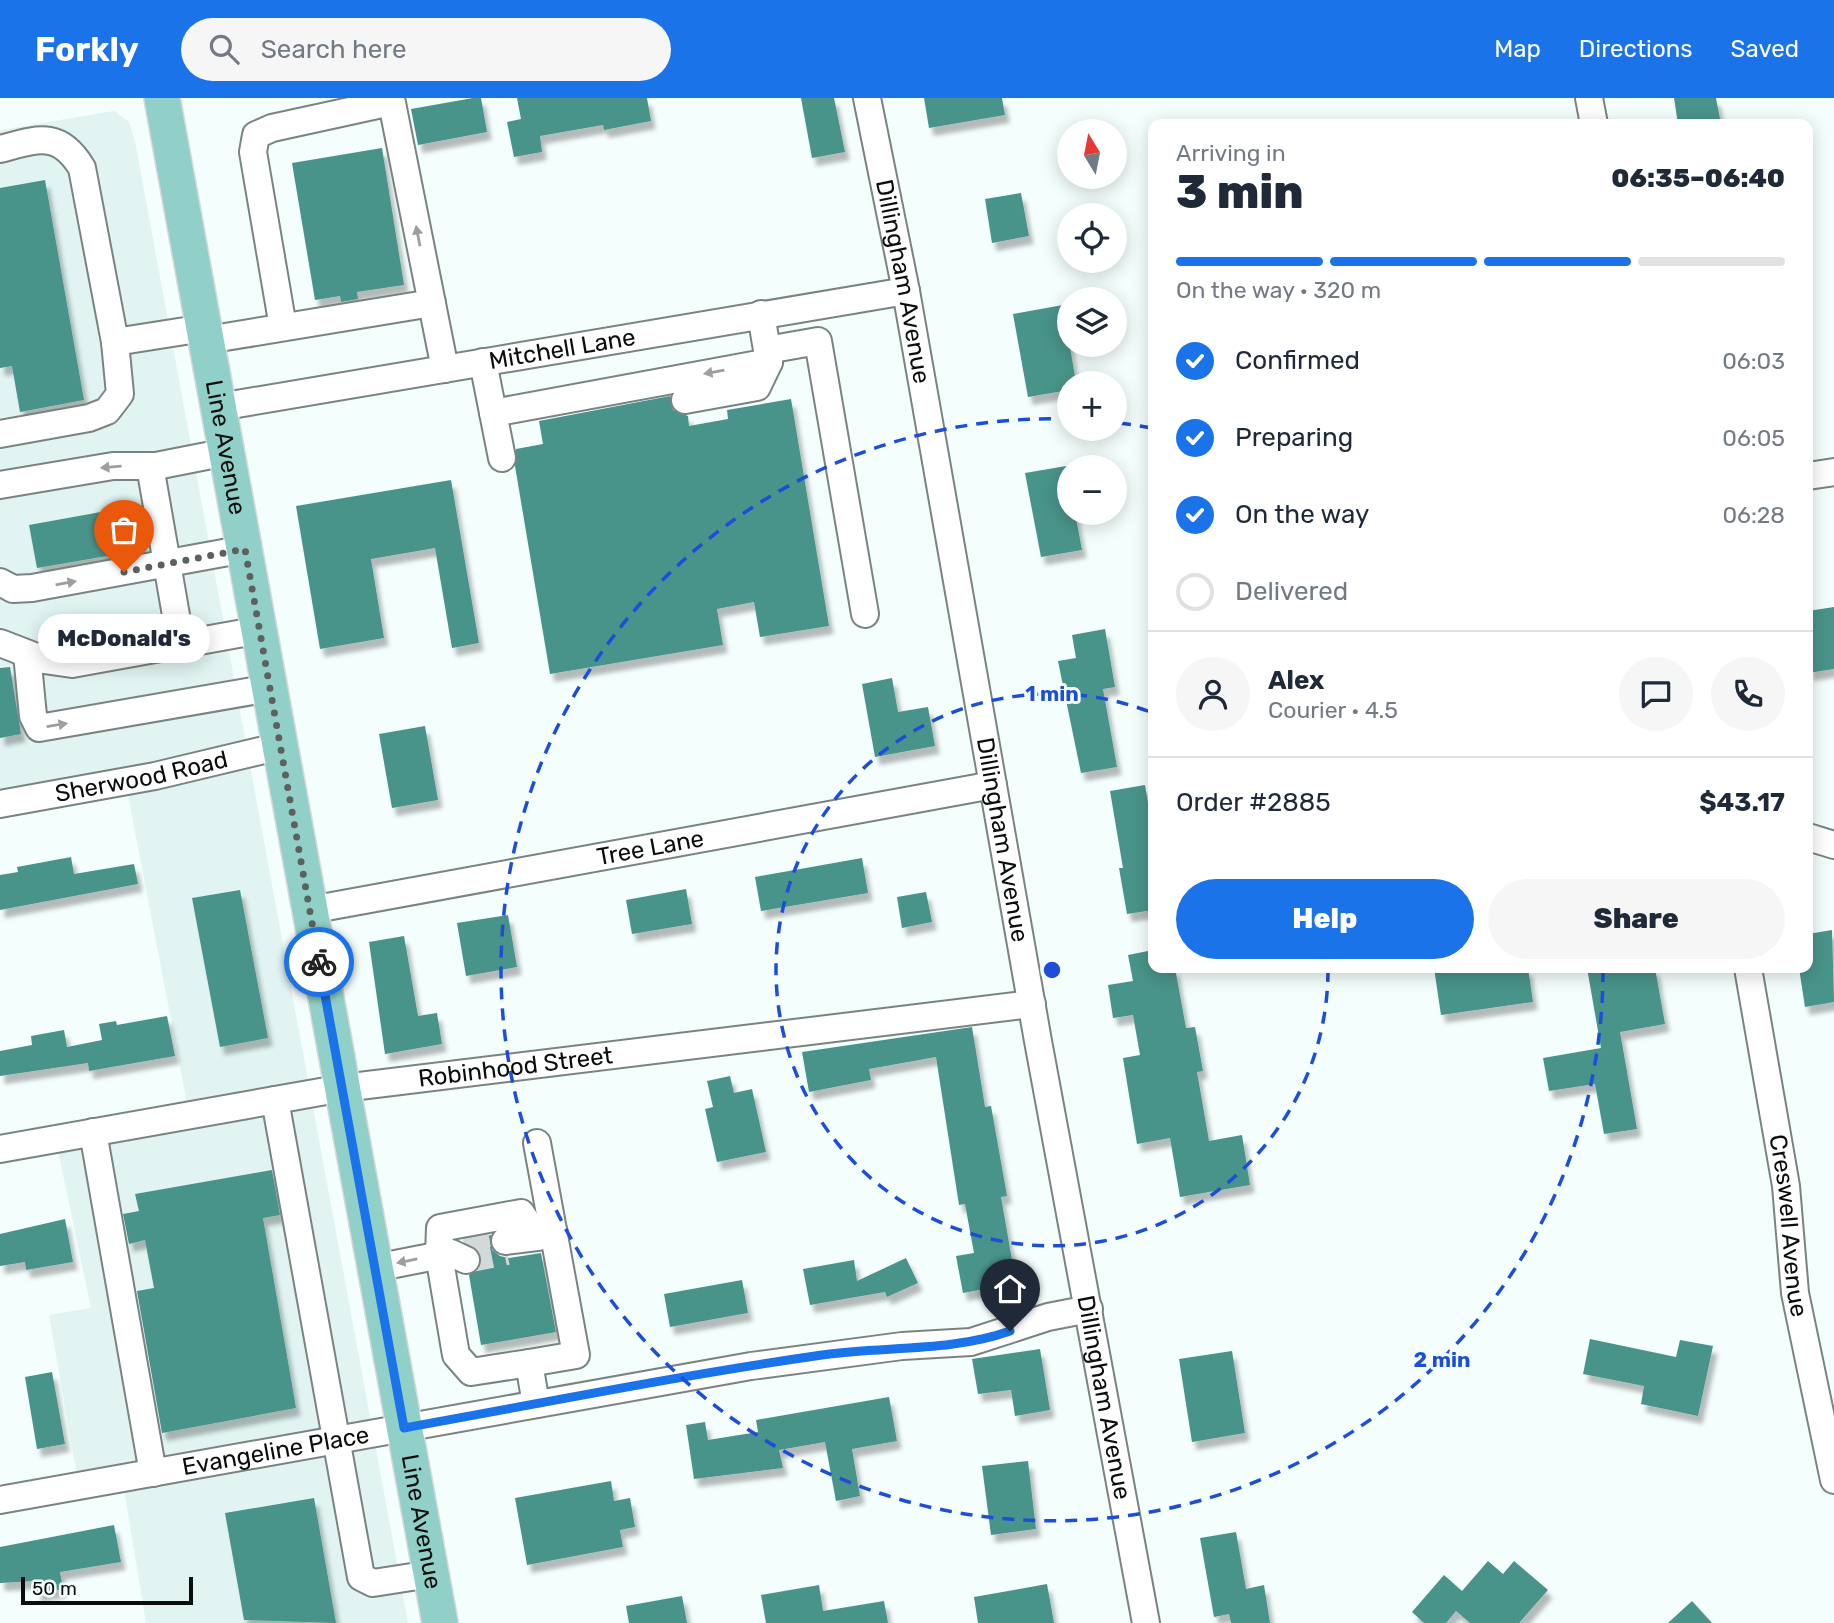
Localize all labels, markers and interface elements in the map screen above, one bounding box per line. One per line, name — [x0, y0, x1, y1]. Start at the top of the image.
search box — [181, 18, 671, 81]
text: Forkly — [35, 30, 139, 69]
icon: search — [205, 30, 243, 68]
text: Search here — [261, 34, 407, 65]
text: Map — [1494, 35, 1541, 63]
text: Directions — [1579, 35, 1692, 63]
text: Saved — [1730, 35, 1799, 63]
north arrow — [1057, 119, 1127, 189]
map controls — [1057, 119, 1127, 525]
text: Arriving in — [1176, 139, 1286, 167]
text: 06:35–06:40 — [1611, 163, 1785, 194]
text: 3 min — [1176, 165, 1304, 220]
street label: Dillingham Avenue — [870, 177, 936, 386]
button: locate — [1057, 203, 1127, 273]
one-way arrow — [413, 225, 424, 247]
text: On the way · 320 m — [1176, 276, 1381, 304]
button: layers — [1057, 287, 1127, 357]
street label: Mitchell Lane — [487, 323, 637, 375]
icon: check — [1176, 342, 1214, 380]
text: Confirmed — [1235, 345, 1360, 376]
text: 06:03 — [1722, 347, 1785, 375]
one-way arrow — [703, 367, 725, 378]
button: + — [1057, 371, 1127, 441]
street label: Line Avenue — [200, 377, 252, 517]
icon: check — [1176, 419, 1214, 457]
text: Preparing — [1235, 422, 1353, 453]
text: 06:05 — [1722, 424, 1785, 452]
button: − — [1057, 455, 1127, 525]
one-way arrow — [100, 462, 122, 473]
icon: check — [1176, 496, 1214, 534]
text: On the way — [1235, 499, 1369, 530]
pin — [94, 500, 154, 572]
text: 06:28 — [1723, 501, 1785, 529]
icon: bag — [105, 511, 143, 549]
text: Delivered — [1235, 576, 1348, 607]
one-way arrow — [55, 577, 77, 588]
callout: McDonald's — [38, 614, 210, 663]
text: McDonald's — [57, 624, 191, 652]
button: person — [1176, 657, 1250, 731]
button: chat — [1619, 657, 1693, 731]
button: phone — [1711, 657, 1785, 731]
text: Alex — [1268, 665, 1324, 696]
text: 1 min — [1025, 681, 1079, 706]
text: Courier · 4.5 — [1268, 696, 1398, 724]
one-way arrow — [46, 719, 68, 730]
street label: Dillingham Avenue — [971, 735, 1034, 944]
street label: Sherwood Road — [53, 745, 231, 808]
text: Order #2885 — [1176, 787, 1331, 818]
text: $43.17 — [1699, 787, 1785, 818]
street label: Tree Lane — [595, 824, 706, 871]
button: Help — [1176, 879, 1474, 959]
button: Share — [1488, 879, 1785, 959]
courier — [284, 927, 354, 997]
icon: bike — [300, 943, 338, 981]
centre of rings — [1040, 958, 1064, 982]
street label: Robinhood Street — [416, 1041, 614, 1093]
street label: Creswell Avenue — [1763, 1132, 1814, 1320]
one-way arrow — [396, 1256, 418, 1267]
pin — [980, 1259, 1040, 1331]
icon: home — [991, 1270, 1029, 1308]
street label: Dillingham Avenue — [1071, 1293, 1137, 1502]
text: 2 min — [1414, 1347, 1470, 1372]
street label: Evangeline Place — [180, 1420, 371, 1481]
street label: Line Avenue — [395, 1452, 448, 1591]
scale bar — [21, 1574, 192, 1606]
text: 50 m — [32, 1577, 77, 1600]

